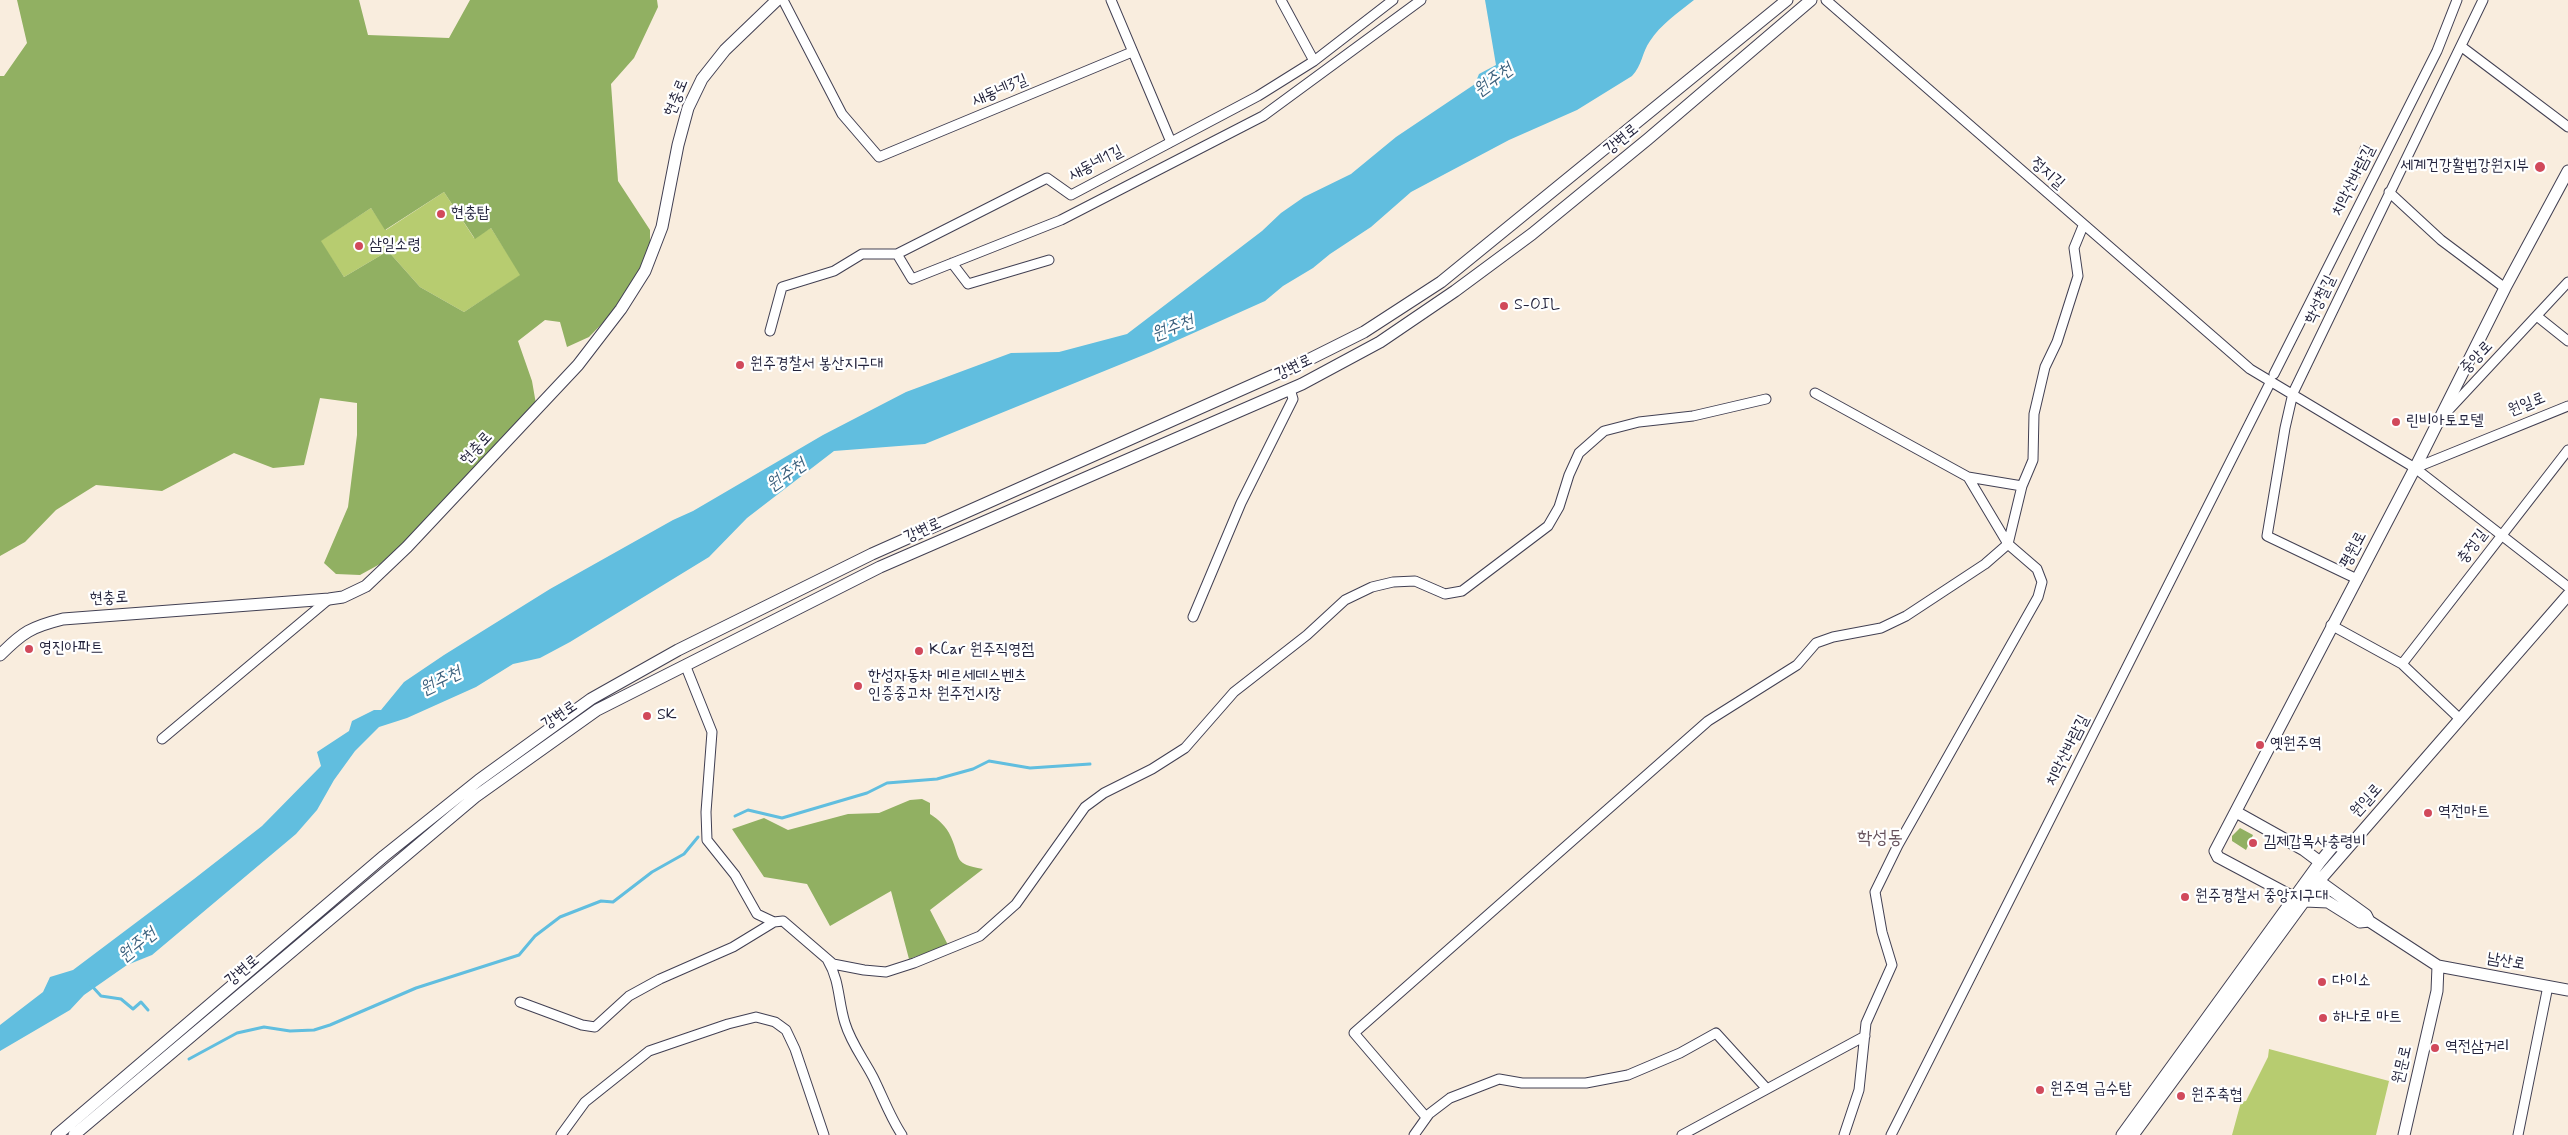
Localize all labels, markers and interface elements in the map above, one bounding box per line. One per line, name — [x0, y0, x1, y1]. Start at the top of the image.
water label: 원주천 — [1470, 59, 1518, 103]
street label: 새동네3길 — [969, 71, 1031, 111]
street label: 현충로 — [661, 76, 693, 120]
street label: 강변로 — [1601, 120, 1643, 160]
street label: 새동네1길 — [1066, 142, 1126, 186]
street label: 치악산바람길 — [2328, 142, 2380, 220]
street label: 정지길 — [2026, 154, 2068, 194]
place label: 세계건강활법강원지부 — [2400, 157, 2529, 177]
marker: 세계건강활법강원지부 — [2533, 160, 2547, 174]
place label: 현충탑 — [451, 204, 490, 224]
marker: 현충탑 — [435, 208, 447, 220]
place label: 삼일소령 — [369, 236, 420, 256]
marker: 삼일소령 — [353, 240, 365, 252]
street label: 학성철길 — [2301, 273, 2341, 327]
place label: S-OIL — [1514, 296, 1560, 316]
marker: S-OIL — [1498, 300, 1510, 312]
water label: 원주천 — [1149, 311, 1197, 347]
street label: 중앙로 — [2457, 337, 2497, 379]
street label: 강변로 — [1272, 351, 1316, 385]
place label: 원주경찰서 봉산지구대 — [750, 355, 883, 375]
marker: 원주경찰서 봉산지구대 — [734, 359, 746, 371]
street label: 원일로 — [2505, 389, 2549, 421]
place label: 린비아토모텔 — [2406, 412, 2483, 432]
marker: 린비아토모텔 — [2390, 416, 2402, 428]
street label: 현충로 — [457, 428, 497, 470]
water label: 원주천 — [763, 455, 811, 497]
street label: 강변로 — [901, 514, 945, 548]
street label: 충정길 — [2454, 526, 2492, 568]
street label: 평원로 — [2336, 528, 2372, 572]
street label: 현충로 — [89, 588, 129, 610]
place label: 영진아파트 — [39, 639, 103, 659]
place label: KCar 원주직영점 — [929, 641, 1034, 661]
marker: 영진아파트 — [23, 643, 35, 655]
marker: KCar 원주직영점 — [913, 645, 925, 657]
water label: 원주천 — [417, 663, 465, 701]
place label: 한성자동차 메르세데스벤츠 인증중고차 원주전시장 — [868, 667, 1027, 705]
marker: 한성자동차 메르세데스벤츠 인증중고차 원주전시장 — [852, 680, 864, 692]
street label: 강변로 — [539, 697, 581, 735]
place label: SK — [657, 706, 677, 726]
marker: SK — [641, 710, 653, 722]
street label: 치악산바람길 — [2042, 712, 2094, 790]
place label: 옛원주역 — [2270, 735, 2322, 755]
marker: 옛원주역 — [2254, 739, 2266, 751]
street label: 원일로 — [2347, 780, 2387, 822]
place label: 역전마트 — [2438, 803, 2490, 823]
marker: 역전마트 — [2422, 807, 2434, 819]
district label: 학성동 — [1857, 828, 1903, 850]
place label: 김제갑목사충령비 — [2263, 833, 2366, 853]
marker: 김제갑목사충령비 — [2247, 837, 2259, 849]
place label: 원주경찰서 중앙지구대 — [2195, 887, 2328, 907]
marker: 원주경찰서 중앙지구대 — [2179, 891, 2191, 903]
water label: 원주천 — [114, 924, 162, 968]
street label: 남산로 — [2485, 949, 2527, 975]
street label: 강변로 — [222, 951, 264, 991]
place label: 다이소 — [2332, 972, 2371, 992]
marker: 다이소 — [2316, 976, 2328, 988]
place label: 하나로 마트 — [2333, 1008, 2402, 1028]
marker: 하나로 마트 — [2317, 1012, 2329, 1024]
place label: 역전삼거리 — [2445, 1038, 2509, 1058]
marker: 역전삼거리 — [2429, 1042, 2441, 1054]
street label: 원문로 — [2389, 1044, 2417, 1086]
place label: 원주역 급수탑 — [2050, 1080, 2132, 1100]
marker: 원주역 급수탑 — [2034, 1084, 2046, 1096]
place label: 원주축협 — [2191, 1086, 2242, 1106]
marker: 원주축협 — [2175, 1090, 2187, 1102]

